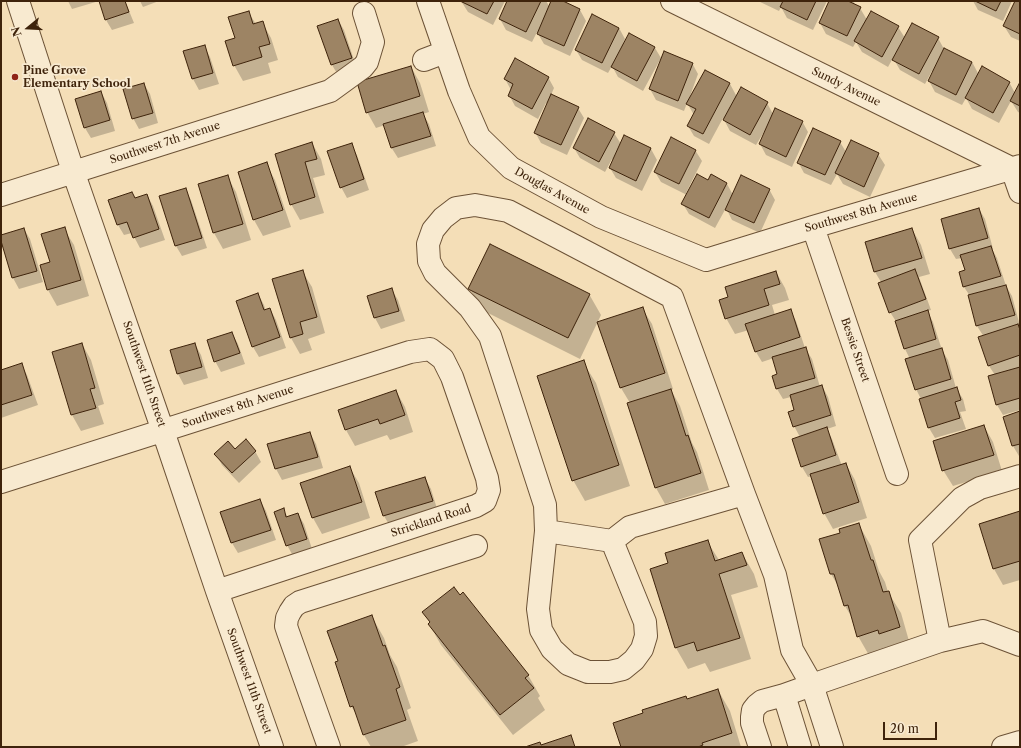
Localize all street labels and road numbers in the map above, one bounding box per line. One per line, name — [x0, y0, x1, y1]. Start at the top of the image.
street label: Sundy Avenue — [809, 65, 883, 109]
street label: Southwest 7th Avenue — [108, 119, 222, 167]
street label: Douglas Avenue — [512, 165, 592, 217]
street label: Southwest 8th Avenue — [803, 191, 919, 235]
street label: Bessie Street — [838, 316, 872, 384]
street label: Southwest 11th Street — [120, 319, 168, 429]
street label: Southwest 8th Avenue — [181, 383, 295, 431]
street label: Strickland Road — [389, 502, 473, 540]
street label: Southwest 11th Street — [224, 626, 274, 736]

